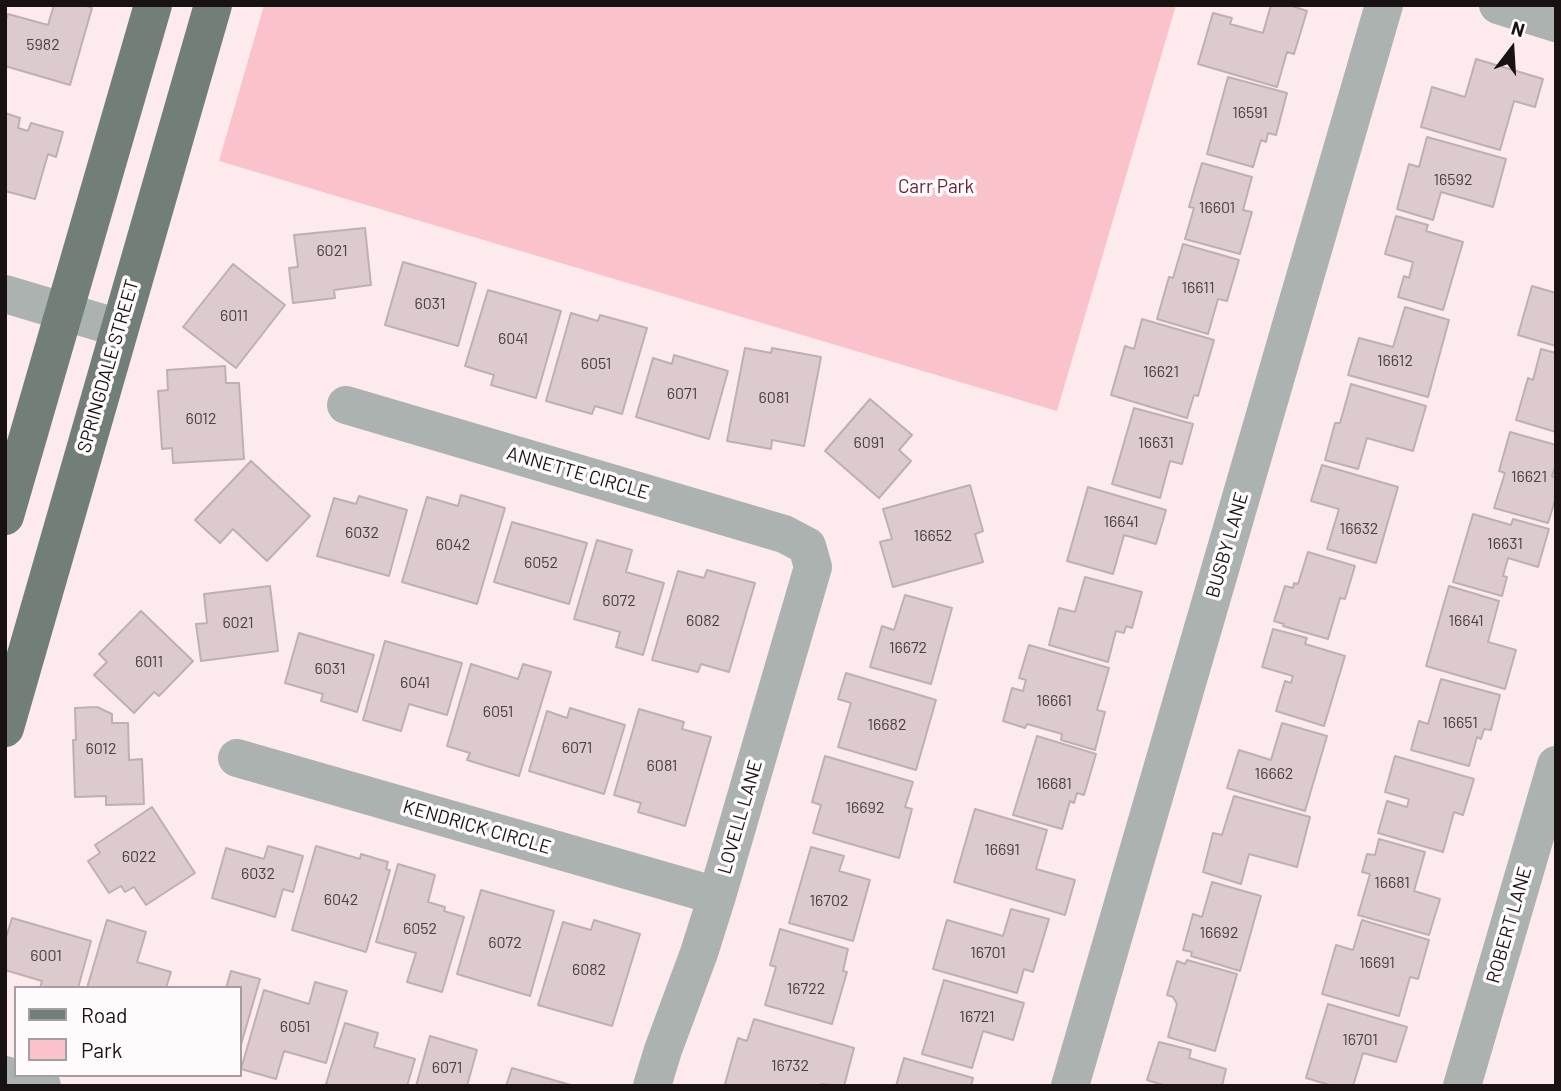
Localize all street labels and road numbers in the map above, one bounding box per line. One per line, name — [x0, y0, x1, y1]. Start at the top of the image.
street label: SPRINGDALE STREET — [72, 277, 144, 455]
street label: ANNETTE CIRCLE — [504, 442, 652, 504]
street label: BUSBY LANE — [1201, 490, 1253, 600]
street label: LOVELL LANE — [713, 757, 767, 877]
street label: KENDRICK CIRCLE — [400, 795, 554, 859]
street label: ROBERT LANE — [1481, 864, 1537, 986]

